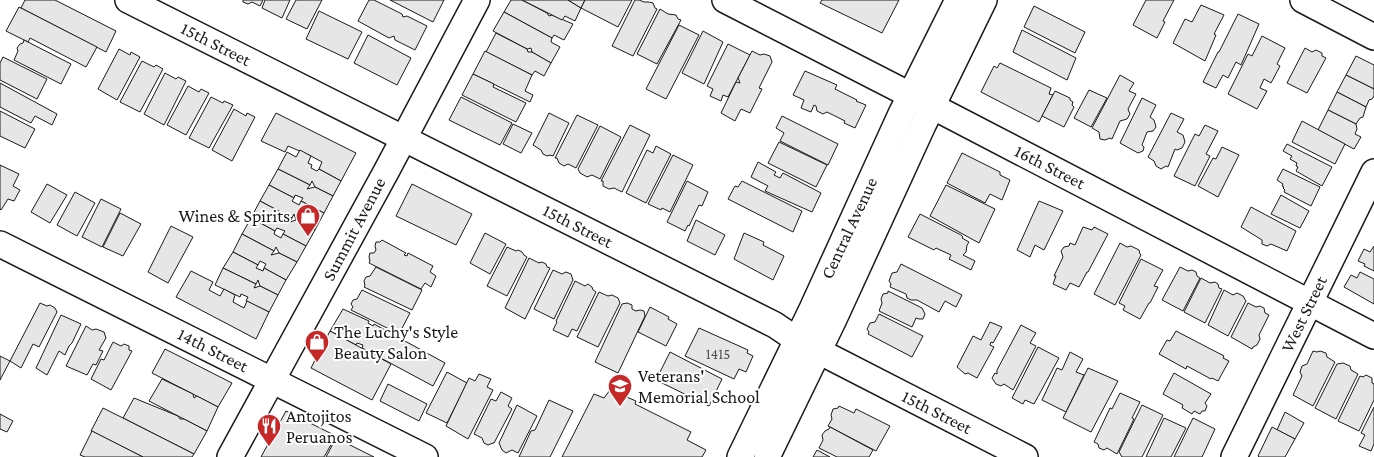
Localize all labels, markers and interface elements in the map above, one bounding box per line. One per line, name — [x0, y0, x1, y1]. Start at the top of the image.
street label: 15th Street — [178, 18, 255, 71]
street label: 16th Street — [1012, 141, 1089, 194]
street label: Summit Avenue — [318, 174, 390, 284]
street label: Central Avenue — [817, 174, 881, 282]
street label: 15th Street — [540, 200, 617, 253]
shop icon: Wines & Spirits — [295, 203, 321, 237]
place label: Wines & Spirits — [179, 206, 290, 226]
street label: West Street — [1277, 272, 1331, 355]
place label: The Luchy's Style Beauty Salon — [334, 322, 458, 363]
street label: 14th Street — [174, 324, 252, 377]
shop icon: The Luchy's Style Beauty Salon — [304, 329, 330, 363]
house number: 1415 — [706, 346, 730, 362]
place label: Veterans' Memorial School — [638, 366, 760, 407]
school or university icon: Veterans' Memorial School — [607, 373, 633, 407]
street label: 15th Street — [899, 386, 976, 439]
place label: Antojitos Peruanos — [286, 406, 353, 447]
restaurant icon: Antojitos Peruanos — [256, 413, 282, 447]

